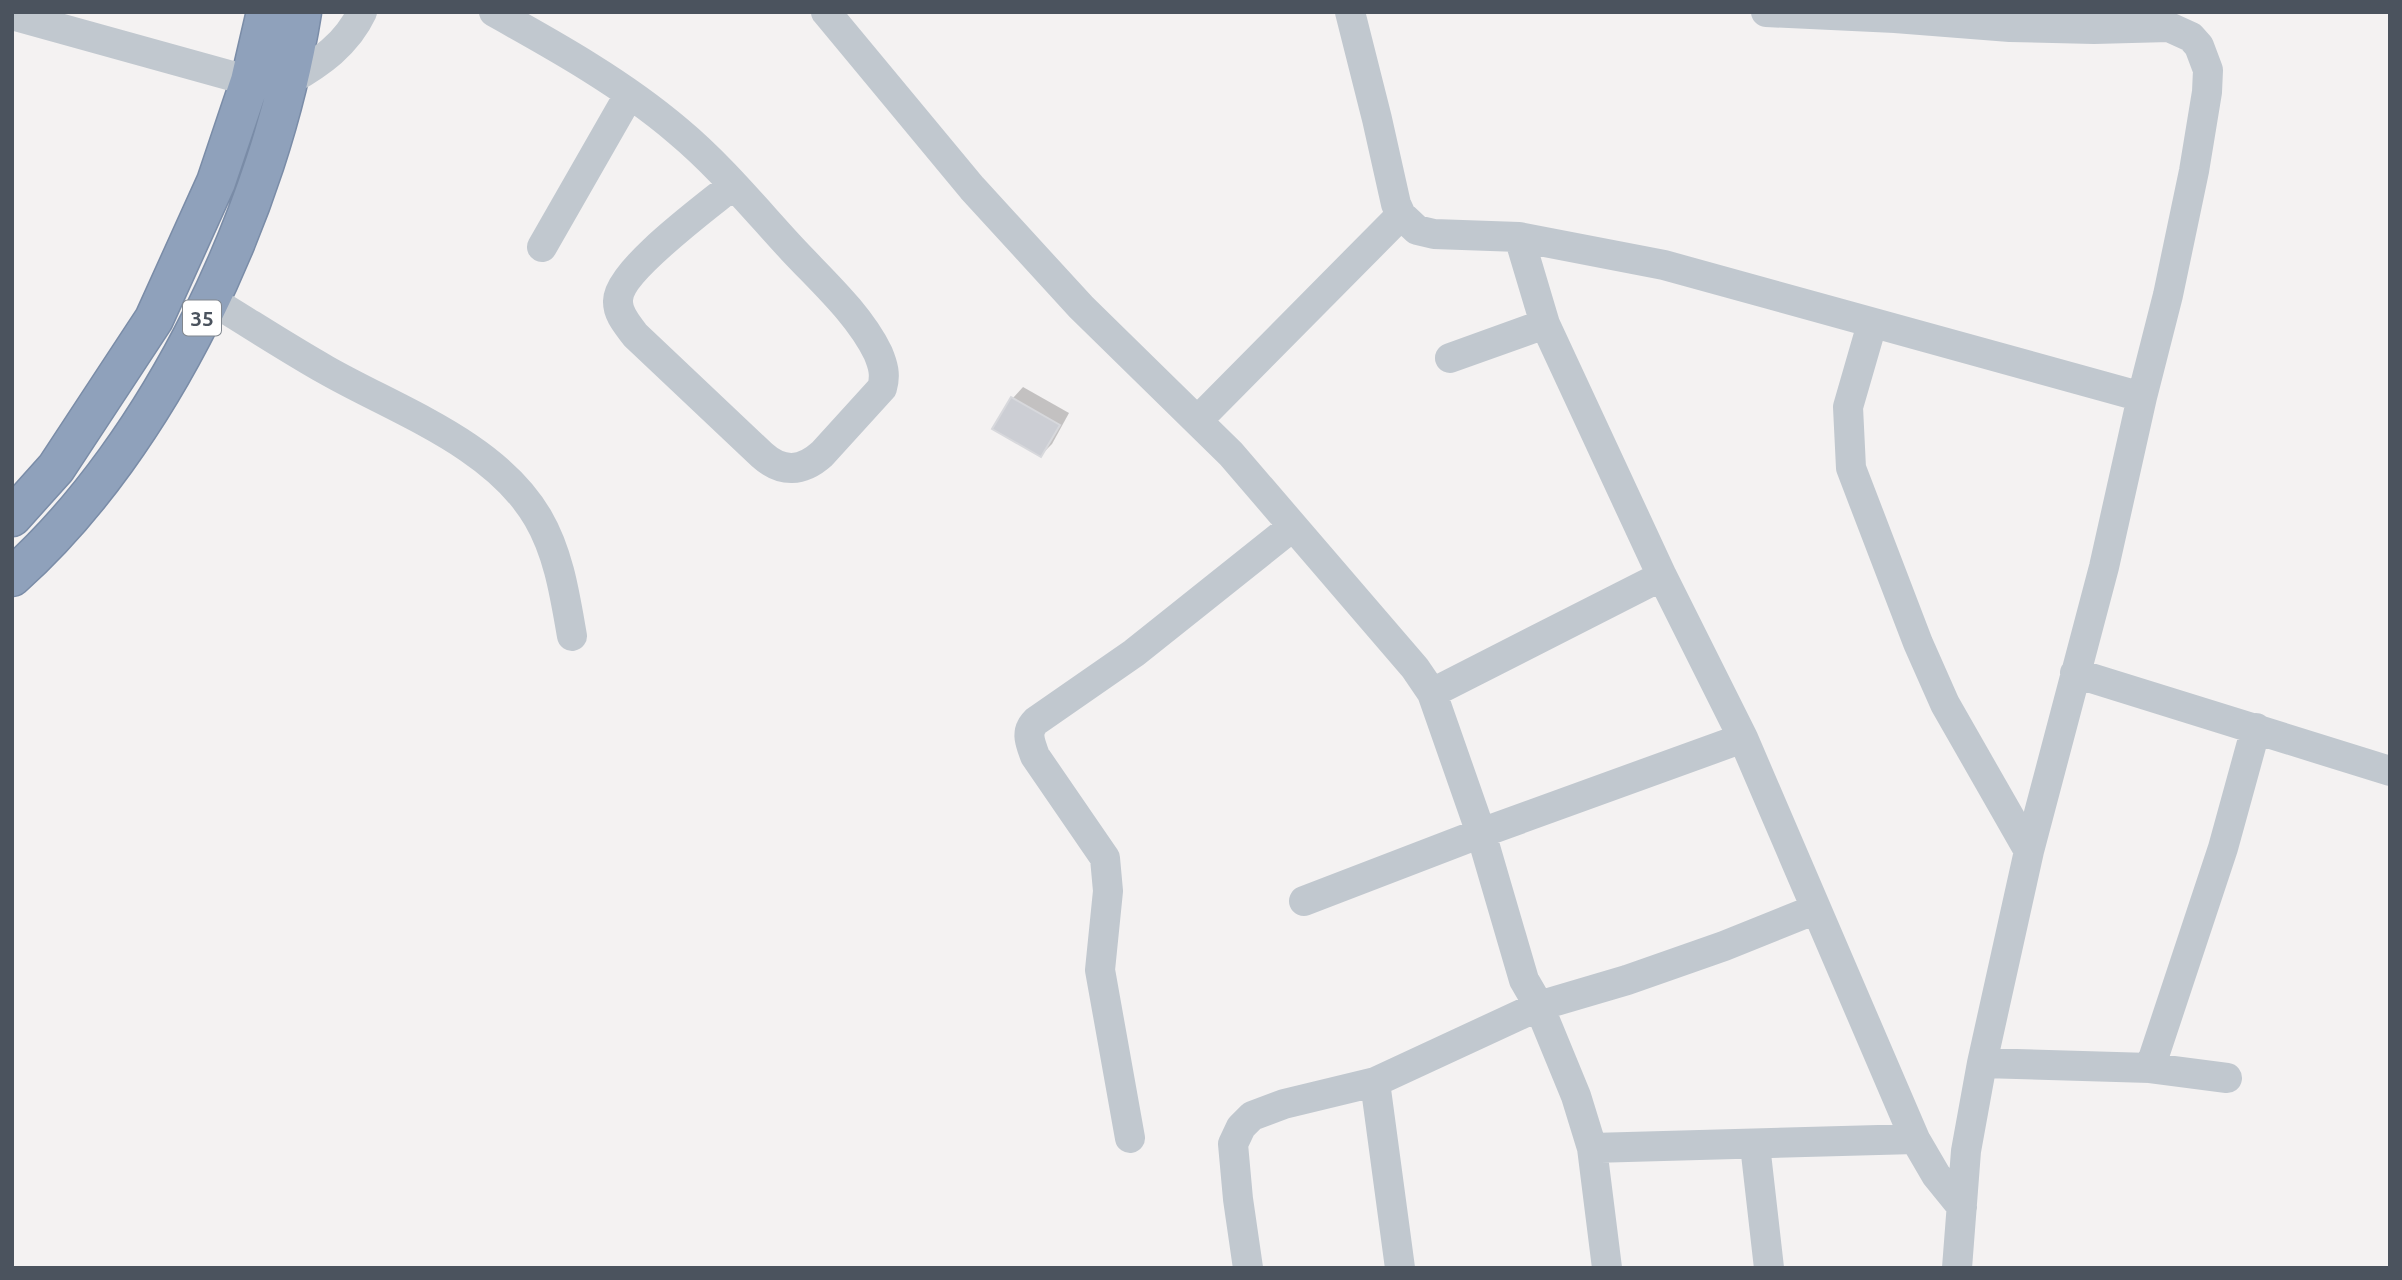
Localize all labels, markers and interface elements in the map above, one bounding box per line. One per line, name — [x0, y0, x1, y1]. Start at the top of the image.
road number: 35 — [183, 300, 221, 336]

